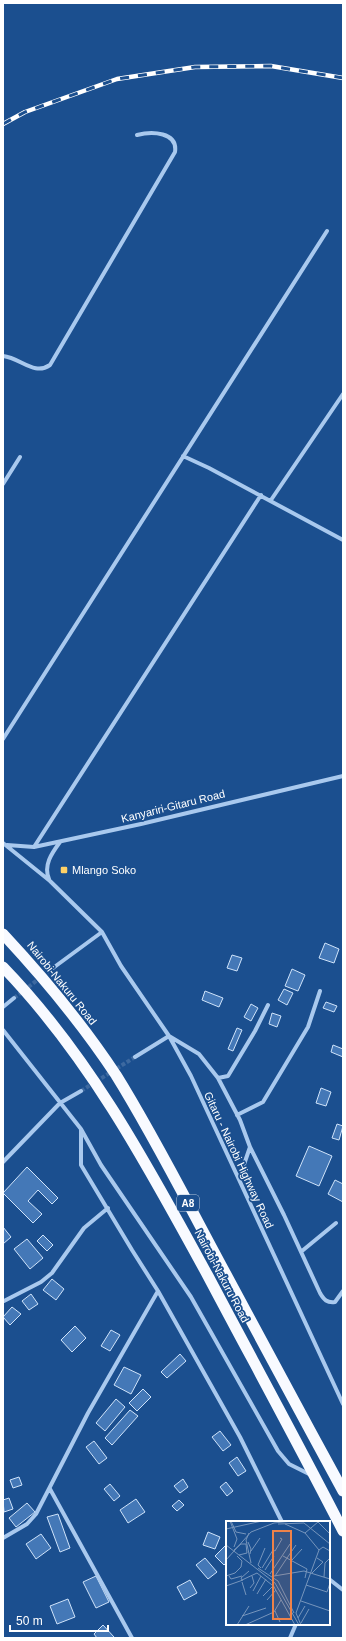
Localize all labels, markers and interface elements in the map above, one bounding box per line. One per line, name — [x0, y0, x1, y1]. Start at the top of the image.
street label: Kanyariri-Gitaru Road — [120, 787, 226, 825]
place label: Mlango Soko — [72, 864, 136, 876]
marker: Mlango Soko — [59, 865, 69, 875]
street label: Nairobi-Nakuru Road — [25, 939, 99, 1027]
street label: Gitaru - Nairobi Highway Road — [202, 1090, 276, 1230]
road number: A8 — [177, 1195, 199, 1211]
street label: Nairobi-Nakuru Road — [192, 1228, 252, 1324]
inset map — [226, 1521, 330, 1625]
scale bar — [10, 1607, 108, 1633]
text: 50 m — [16, 1614, 43, 1628]

